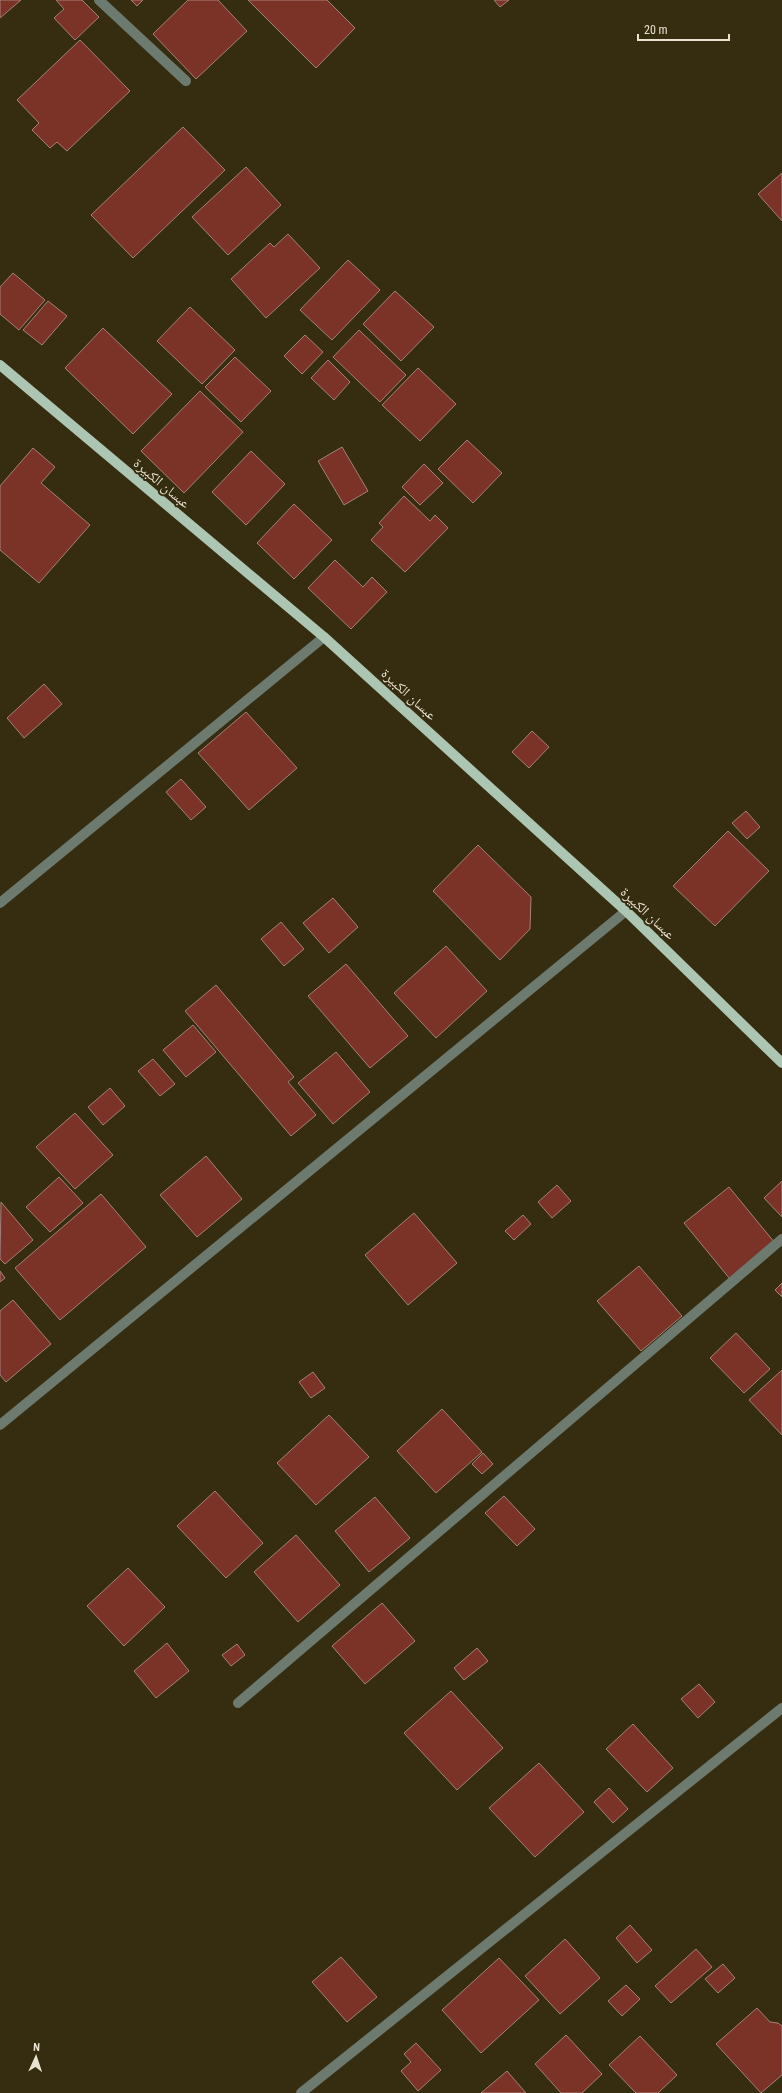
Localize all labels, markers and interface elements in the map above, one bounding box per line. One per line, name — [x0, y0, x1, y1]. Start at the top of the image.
scale bar — [638, 16, 729, 42]
text: 20 m — [644, 23, 668, 37]
street label: عبسان الكبيرة — [130, 455, 193, 512]
street label: عبسان الكبيرة — [377, 665, 440, 724]
street label: عبسان الكبيرة — [617, 884, 679, 943]
north arrow — [16, 2037, 56, 2077]
text: N — [33, 2041, 40, 2054]

